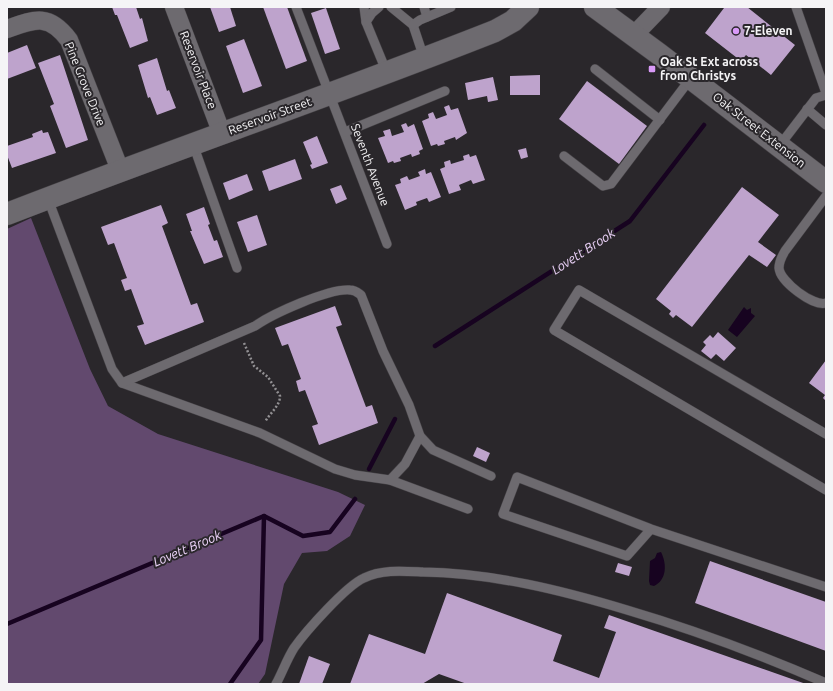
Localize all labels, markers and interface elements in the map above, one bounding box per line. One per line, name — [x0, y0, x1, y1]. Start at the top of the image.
place label: 7-Eleven — [744, 24, 793, 37]
marker: 7-Eleven — [731, 26, 741, 36]
street label: Reservoir Place — [178, 29, 219, 111]
street label: Pine Grove Drive — [63, 40, 108, 128]
place label: Oak St Ext across from Christys — [660, 55, 758, 82]
marker: Oak St Ext across from Christys — [647, 64, 657, 74]
street label: Oak Street Extension — [711, 90, 808, 170]
street label: Reservoir Street — [227, 94, 313, 137]
street label: Seventh Avenue — [349, 122, 392, 208]
water label: Lovett Brook — [549, 225, 617, 277]
water label: Lovett Brook — [151, 527, 223, 569]

